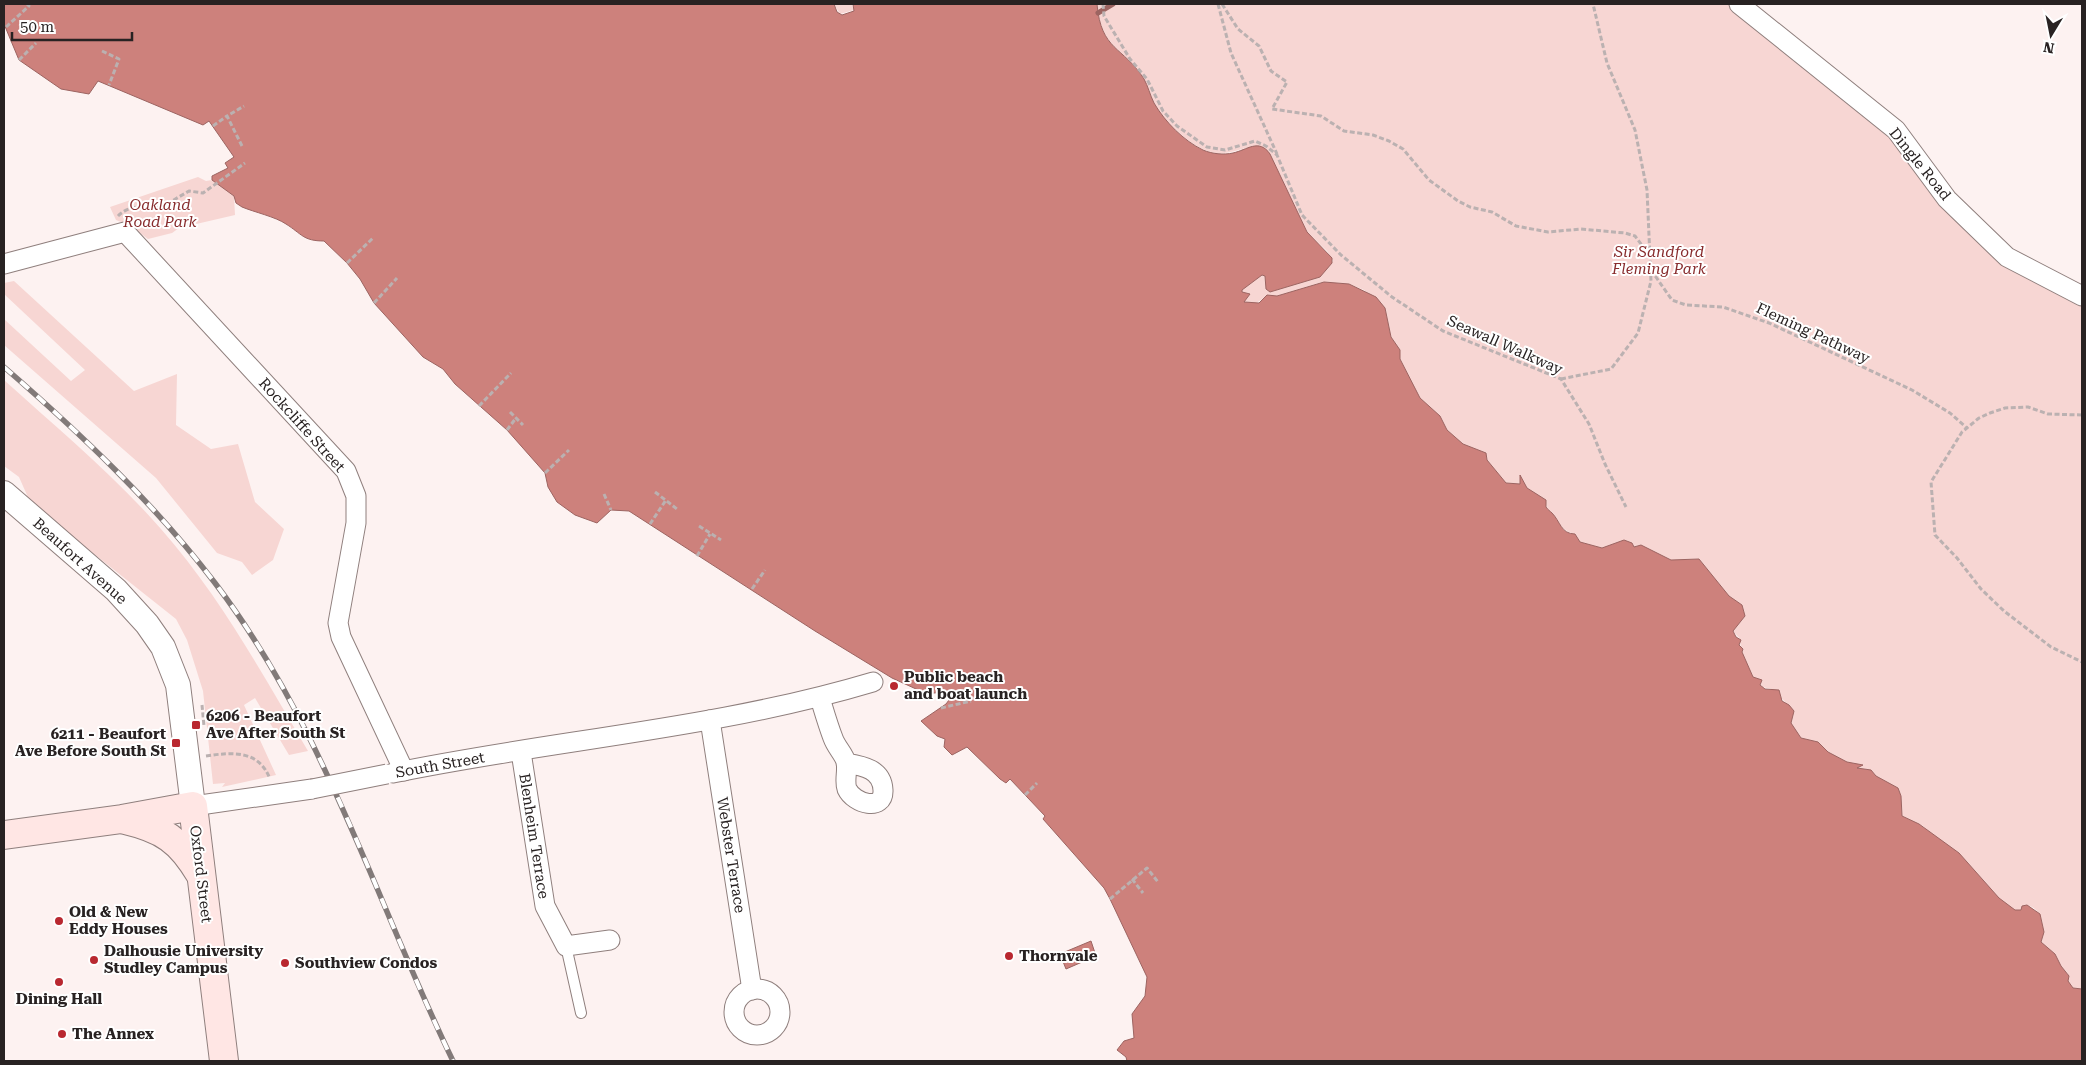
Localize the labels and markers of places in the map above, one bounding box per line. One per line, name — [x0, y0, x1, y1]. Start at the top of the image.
place label: Public beach and boat launch — [904, 668, 1027, 703]
marker: Public beach and boat launch — [888, 680, 900, 692]
place label: 6206 - Beaufort Ave After South St — [206, 707, 345, 742]
marker: 6206 - Beaufort Ave After South St — [190, 719, 202, 731]
place label: 6211 - Beaufort Ave Before South St — [15, 725, 166, 760]
marker: 6211 - Beaufort Ave Before South St — [170, 737, 182, 749]
place label: Old & New Eddy Houses — [69, 903, 168, 938]
marker: Old & New Eddy Houses — [53, 915, 65, 927]
place label: Dalhousie University Studley Campus — [104, 942, 263, 977]
place label: Thornvale — [1019, 947, 1098, 965]
marker: Thornvale — [1003, 950, 1015, 962]
marker: Dalhousie University Studley Campus — [88, 954, 100, 966]
place label: Southview Condos — [295, 954, 437, 972]
marker: Southview Condos — [279, 957, 291, 969]
marker: Dining Hall — [53, 976, 65, 988]
place label: Dining Hall — [16, 990, 102, 1008]
place label: The Annex — [72, 1025, 154, 1043]
marker: The Annex — [56, 1028, 68, 1040]

